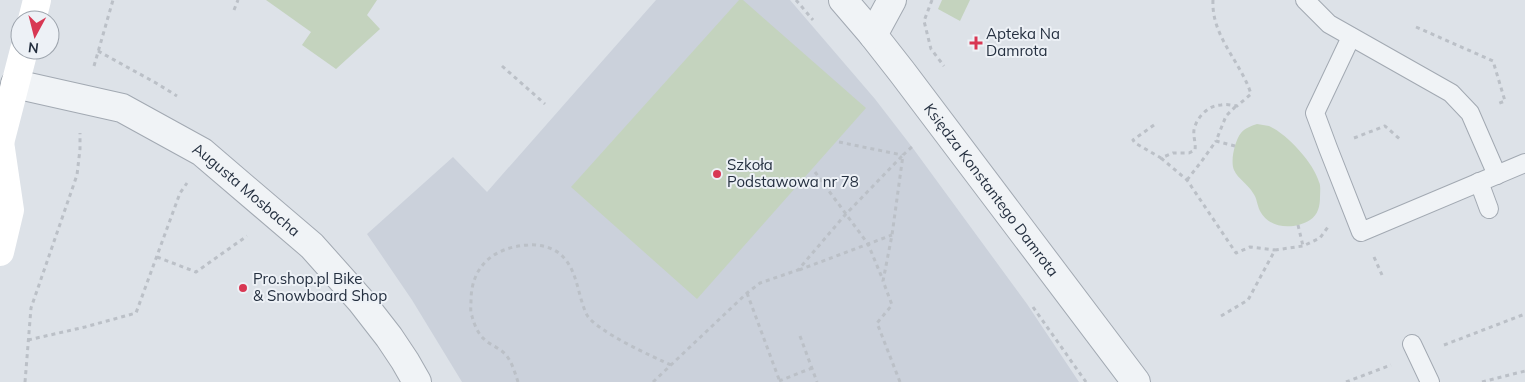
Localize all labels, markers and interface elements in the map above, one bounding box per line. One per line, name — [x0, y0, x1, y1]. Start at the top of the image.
north arrow — [10, 10, 60, 60]
place label: Apteka Na Damrota — [986, 24, 1060, 60]
marker: Apteka Na Damrota — [970, 37, 982, 49]
text: N — [27, 38, 40, 57]
street label: Księdza Konstantego Damrota — [920, 99, 1063, 280]
street label: Augusta Mosbacha — [189, 139, 304, 240]
place label: Szkoła Podstawowa nr 78 — [727, 155, 859, 191]
marker: Szkoła Podstawowa nr 78 — [711, 168, 723, 180]
place label: Pro.shop.pl Bike & Snowboard Shop — [253, 269, 387, 305]
marker: Pro.shop.pl Bike & Snowboard Shop — [237, 282, 249, 294]

